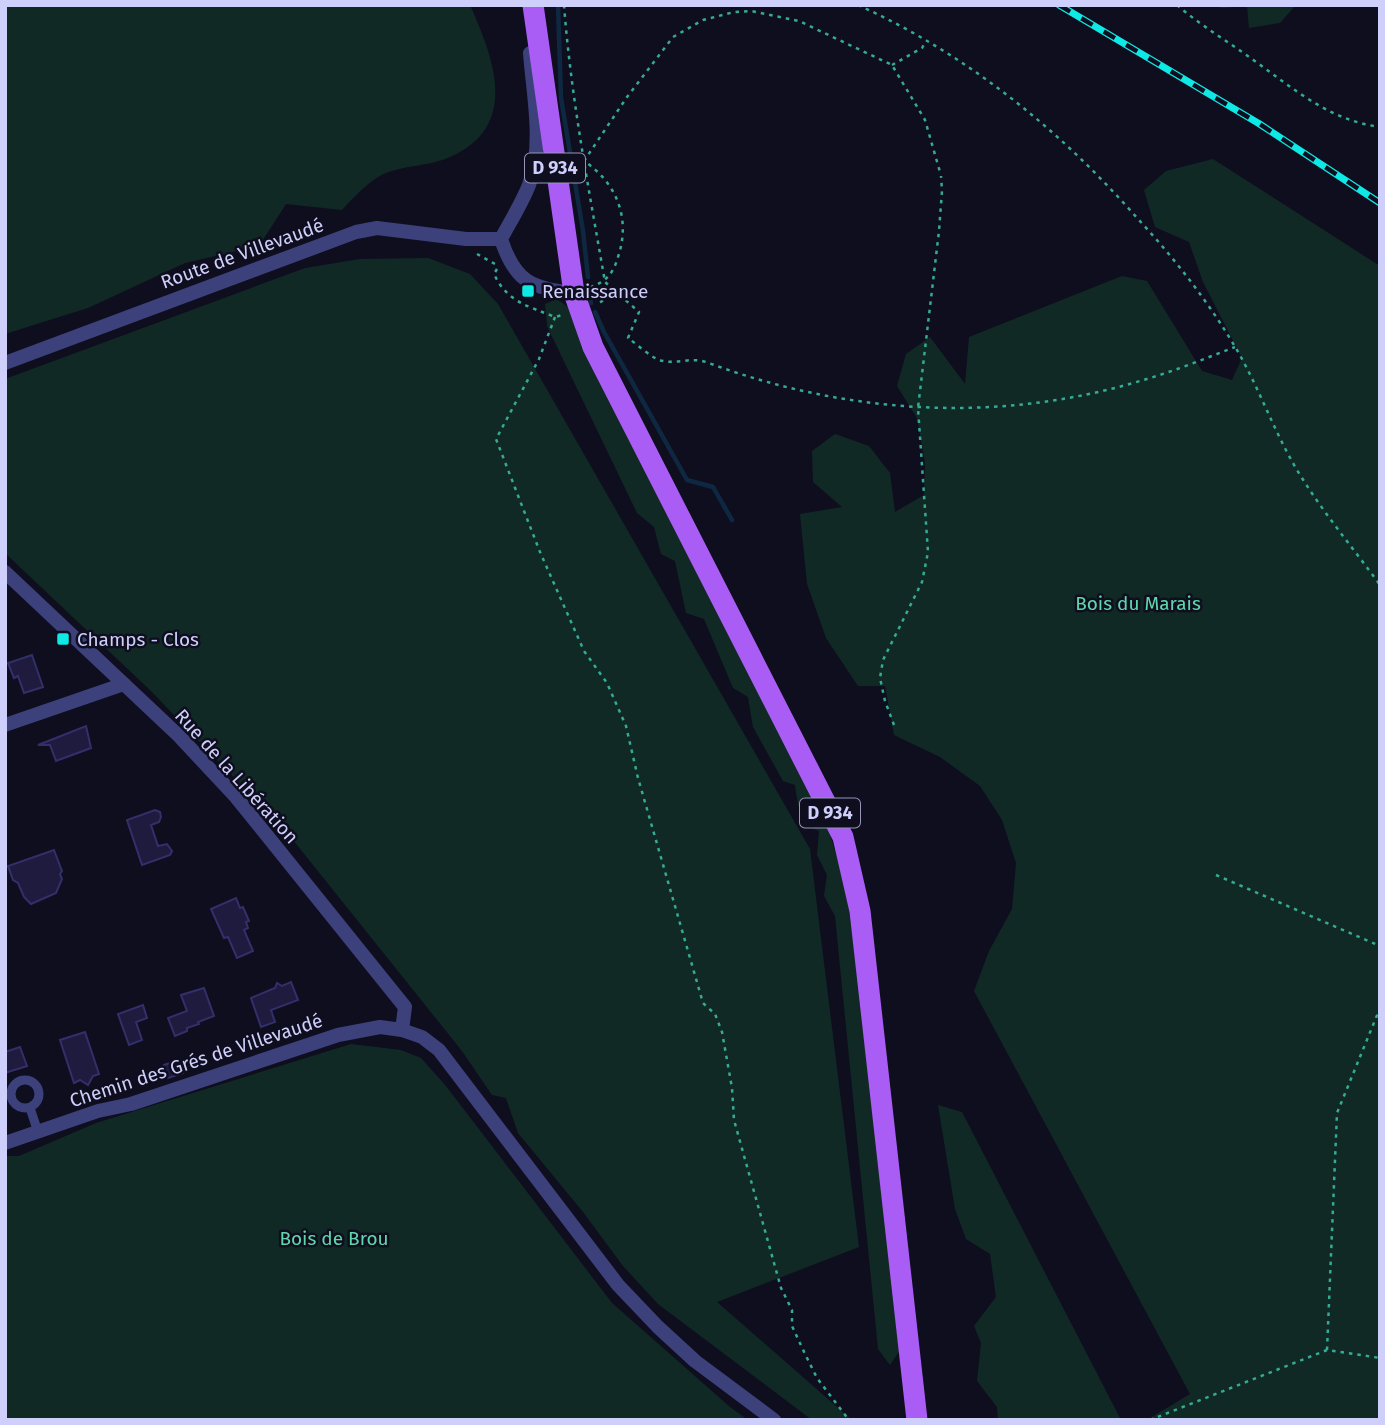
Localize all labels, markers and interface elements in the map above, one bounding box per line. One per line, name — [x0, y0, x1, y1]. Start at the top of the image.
road number: D 934 — [525, 154, 585, 182]
street label: Route de Villevaudé — [158, 213, 327, 294]
place label: Renaissance — [542, 280, 648, 303]
marker: Renaissance — [520, 283, 536, 299]
park label: Bois du Marais — [1075, 592, 1201, 615]
place label: Champs - Clos — [77, 628, 199, 651]
marker: Champs - Clos — [55, 631, 71, 647]
street label: Rue de la Libération — [170, 704, 303, 848]
road number: D 934 — [800, 798, 860, 828]
street label: Chemin des Grés de Villevaudé — [67, 1009, 326, 1112]
park label: Bois de Brou — [279, 1227, 389, 1250]

